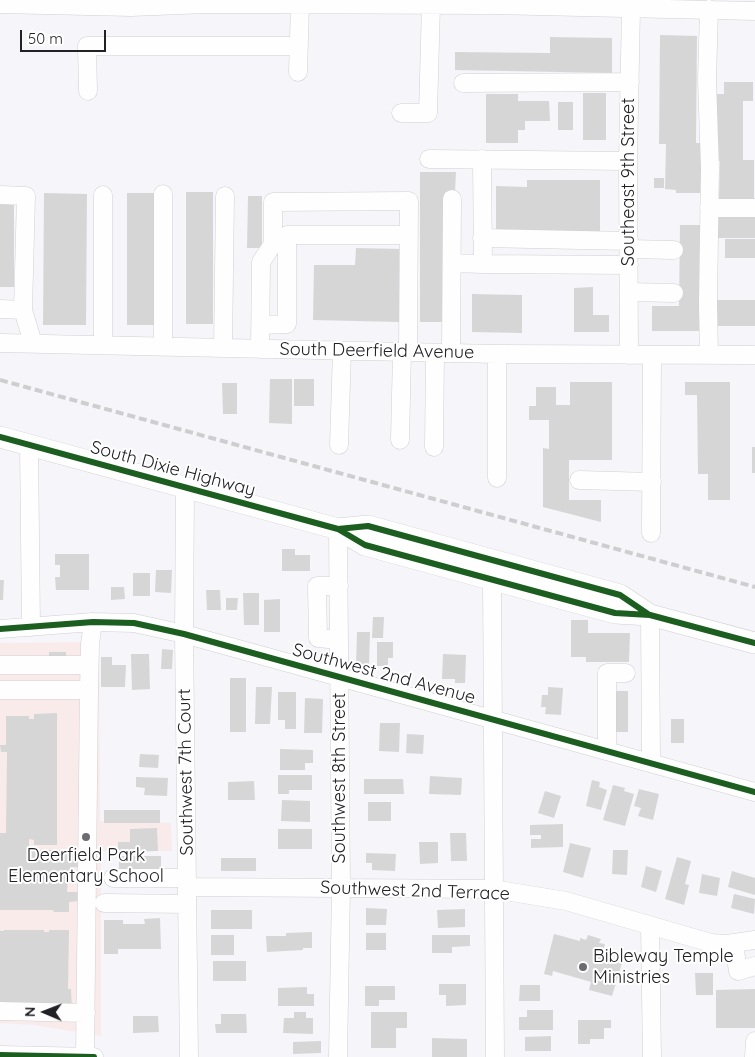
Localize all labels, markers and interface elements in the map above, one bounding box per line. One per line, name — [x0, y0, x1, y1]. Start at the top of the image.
scale bar — [22, 20, 109, 52]
text: 50 m — [28, 29, 63, 48]
street label: Southeast 9th Street — [618, 98, 640, 266]
street label: South Deerfield Avenue — [280, 339, 474, 363]
street label: South Dixie Highway — [88, 437, 258, 501]
street label: Southwest 2nd Avenue — [290, 639, 478, 709]
street label: Southwest 7th Court — [174, 688, 198, 856]
street label: Southwest 8th Street — [329, 693, 351, 863]
marker: Deerfield Park Elementary School — [80, 831, 92, 843]
place label: Deerfield Park Elementary School — [8, 845, 164, 888]
street label: Southwest 2nd Terrace — [320, 877, 510, 905]
place label: Bibleway Temple Ministries — [593, 946, 734, 989]
marker: Bibleway Temple Ministries — [577, 961, 589, 973]
north arrow — [20, 987, 70, 1037]
text: N — [21, 1006, 39, 1017]

